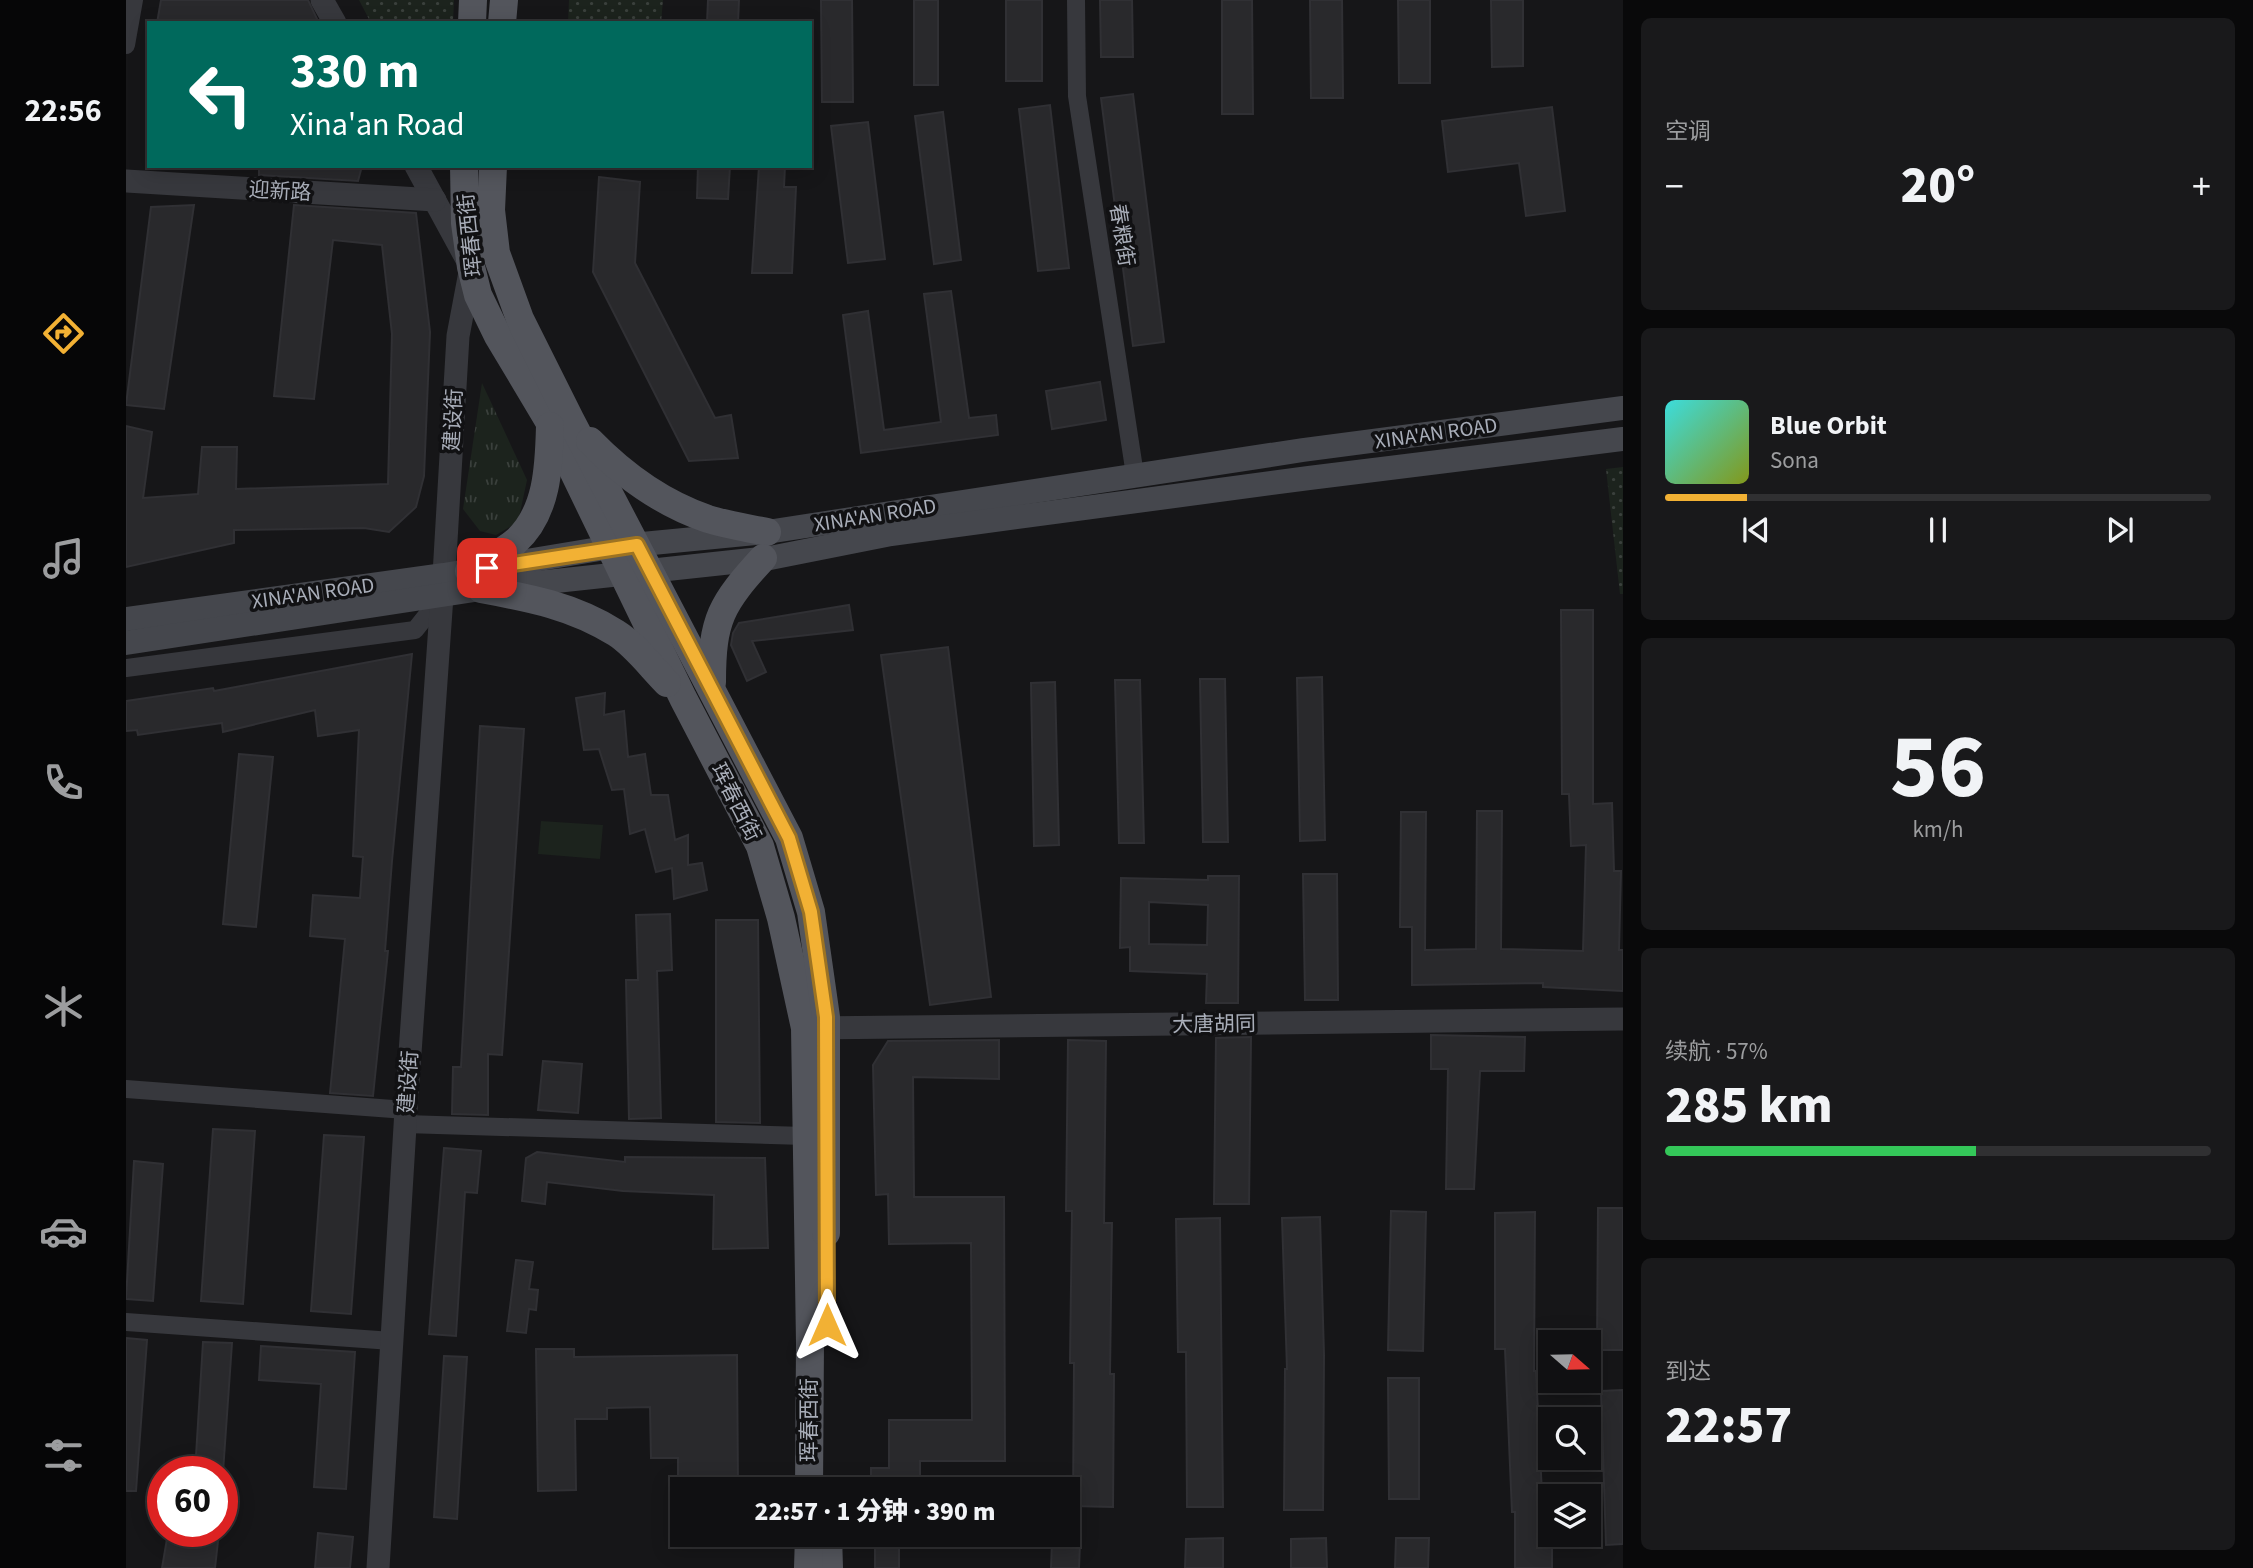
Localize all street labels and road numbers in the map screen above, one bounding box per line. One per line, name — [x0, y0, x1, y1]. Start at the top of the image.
street label: 迎新路 — [248, 174, 312, 208]
street label: 珲春西街 — [451, 192, 489, 278]
street label: 春粮街 — [1102, 202, 1142, 268]
street label: 建设街 — [436, 388, 470, 452]
street label: XINA'AN ROAD — [1373, 410, 1499, 456]
street label: XINA'AN ROAD — [812, 491, 938, 539]
street label: XINA'AN ROAD — [250, 570, 376, 616]
street label: 珲春西街 — [704, 758, 768, 846]
street label: 大唐胡同 — [1172, 1008, 1256, 1040]
street label: 建设街 — [391, 1050, 425, 1114]
street label: 珲春西街 — [794, 1378, 824, 1462]

